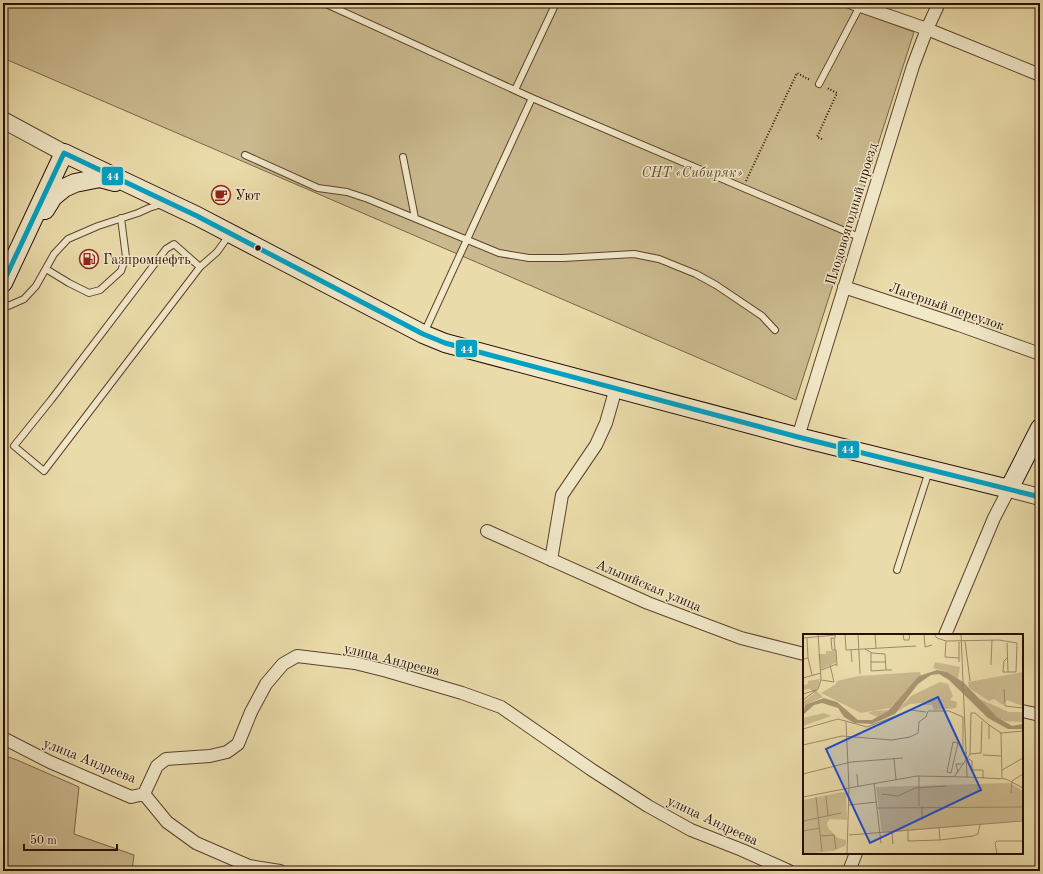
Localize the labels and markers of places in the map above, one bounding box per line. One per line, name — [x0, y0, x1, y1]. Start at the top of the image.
cafe icon: Уют — [210, 184, 232, 206]
place label: Уют — [235, 189, 261, 203]
unlabelled marker — [253, 243, 263, 253]
fuel station icon: Газпромнефть — [78, 248, 100, 270]
place label: Газпромнефть — [103, 253, 191, 268]

